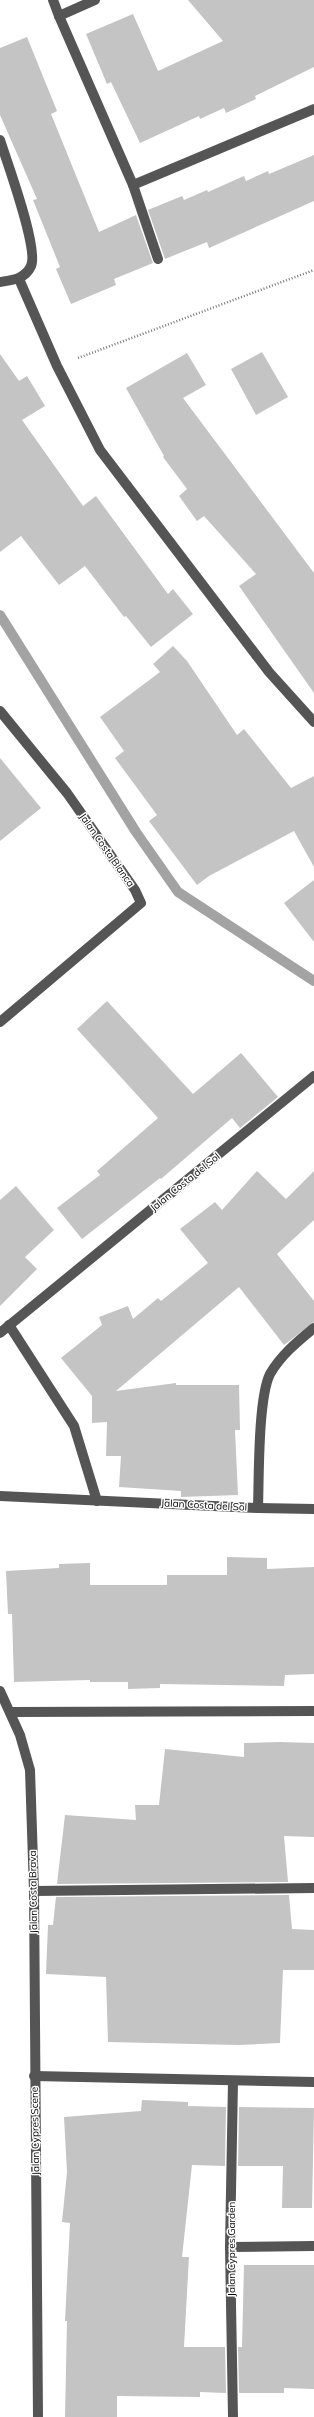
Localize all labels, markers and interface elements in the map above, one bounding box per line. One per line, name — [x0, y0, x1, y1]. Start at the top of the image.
street label: Jalan Costa Blanca — [77, 811, 137, 889]
street label: Jalan Costa del Sol — [147, 1150, 223, 1214]
street label: Jalan Costa del Sol — [161, 1496, 247, 1514]
street label: Jalan Costa Brava — [26, 1850, 40, 1934]
street label: Jalan Cypres Scene — [28, 2087, 42, 2175]
street label: Jalan Cypres Garden — [225, 2201, 238, 2296]

